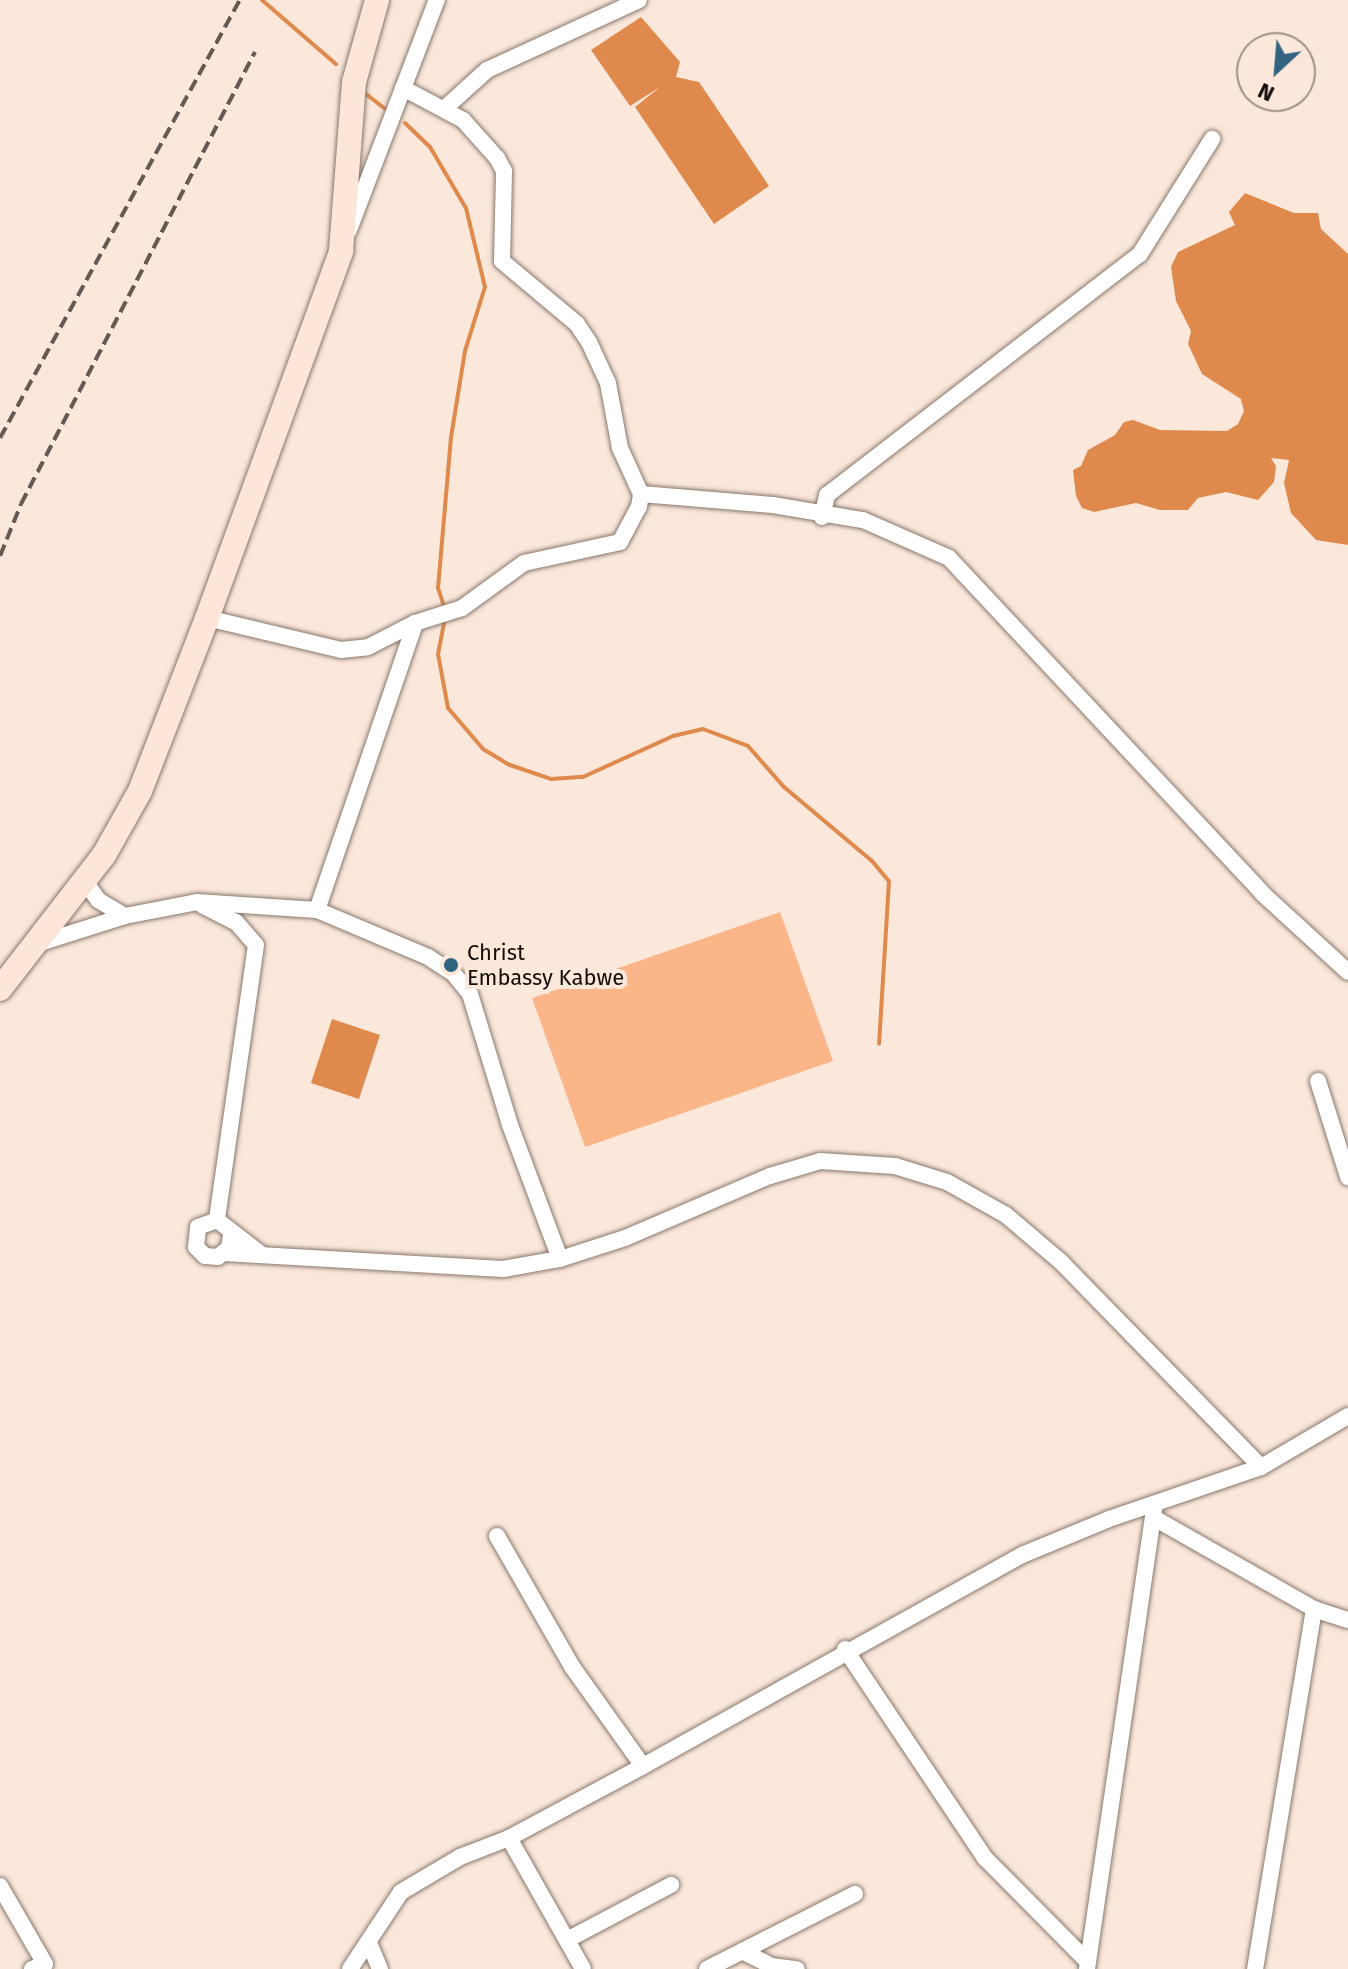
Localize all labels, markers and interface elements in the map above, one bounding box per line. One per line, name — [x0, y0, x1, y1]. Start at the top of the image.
north arrow — [1236, 32, 1316, 112]
text: N — [1254, 77, 1279, 108]
place label: Christ Embassy Kabwe — [467, 939, 624, 990]
marker: Christ Embassy Kabwe — [442, 956, 460, 974]

